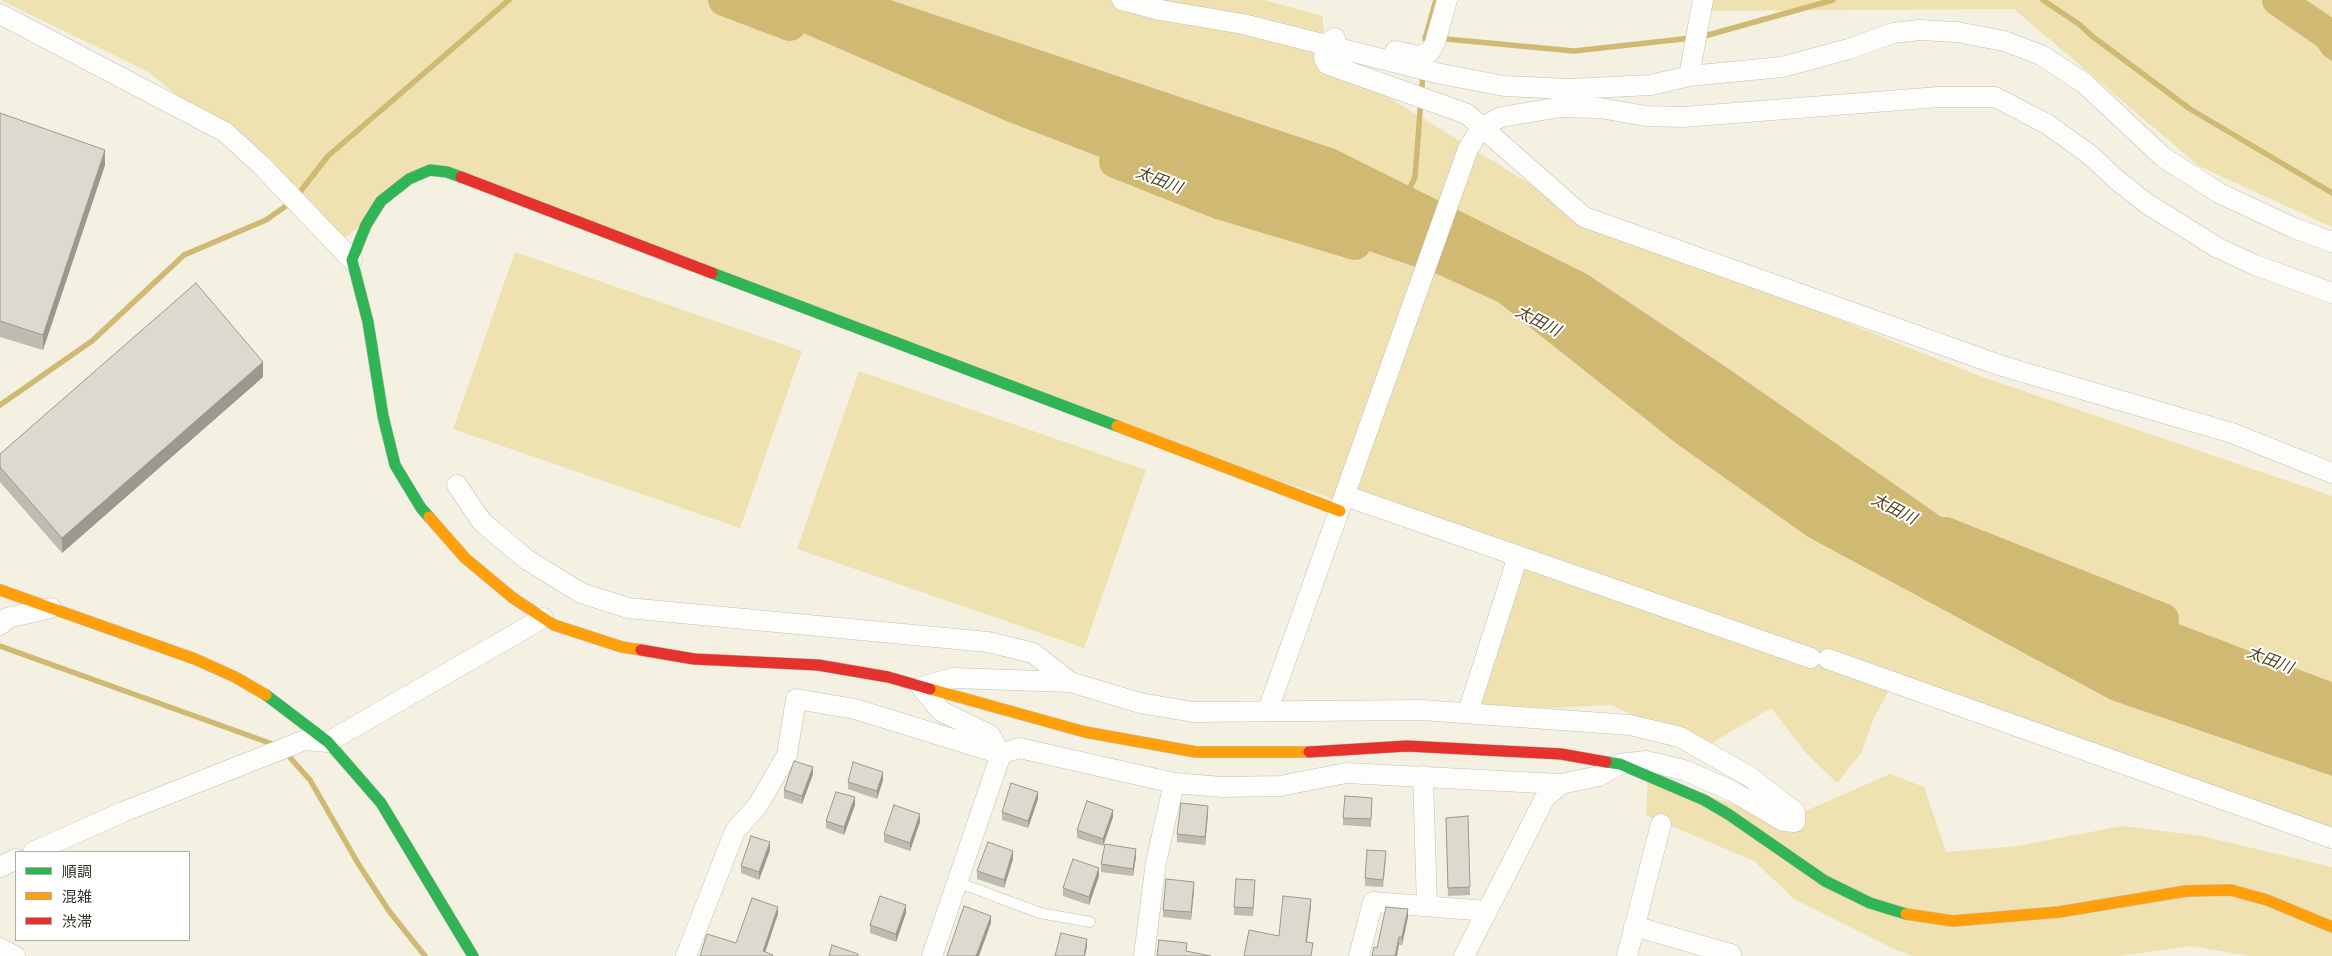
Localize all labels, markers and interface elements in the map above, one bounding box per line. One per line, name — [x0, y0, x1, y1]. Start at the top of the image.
water label: 太田川 — [1133, 162, 1185, 198]
water label: 太田川 — [1512, 302, 1564, 340]
water label: 太田川 — [1868, 490, 1920, 528]
water label: 太田川 — [2244, 642, 2296, 678]
legend — [15, 851, 190, 941]
text: 順調 — [62, 862, 92, 880]
text: 混雑 — [62, 887, 92, 905]
text: 渋滞 — [62, 912, 92, 930]

